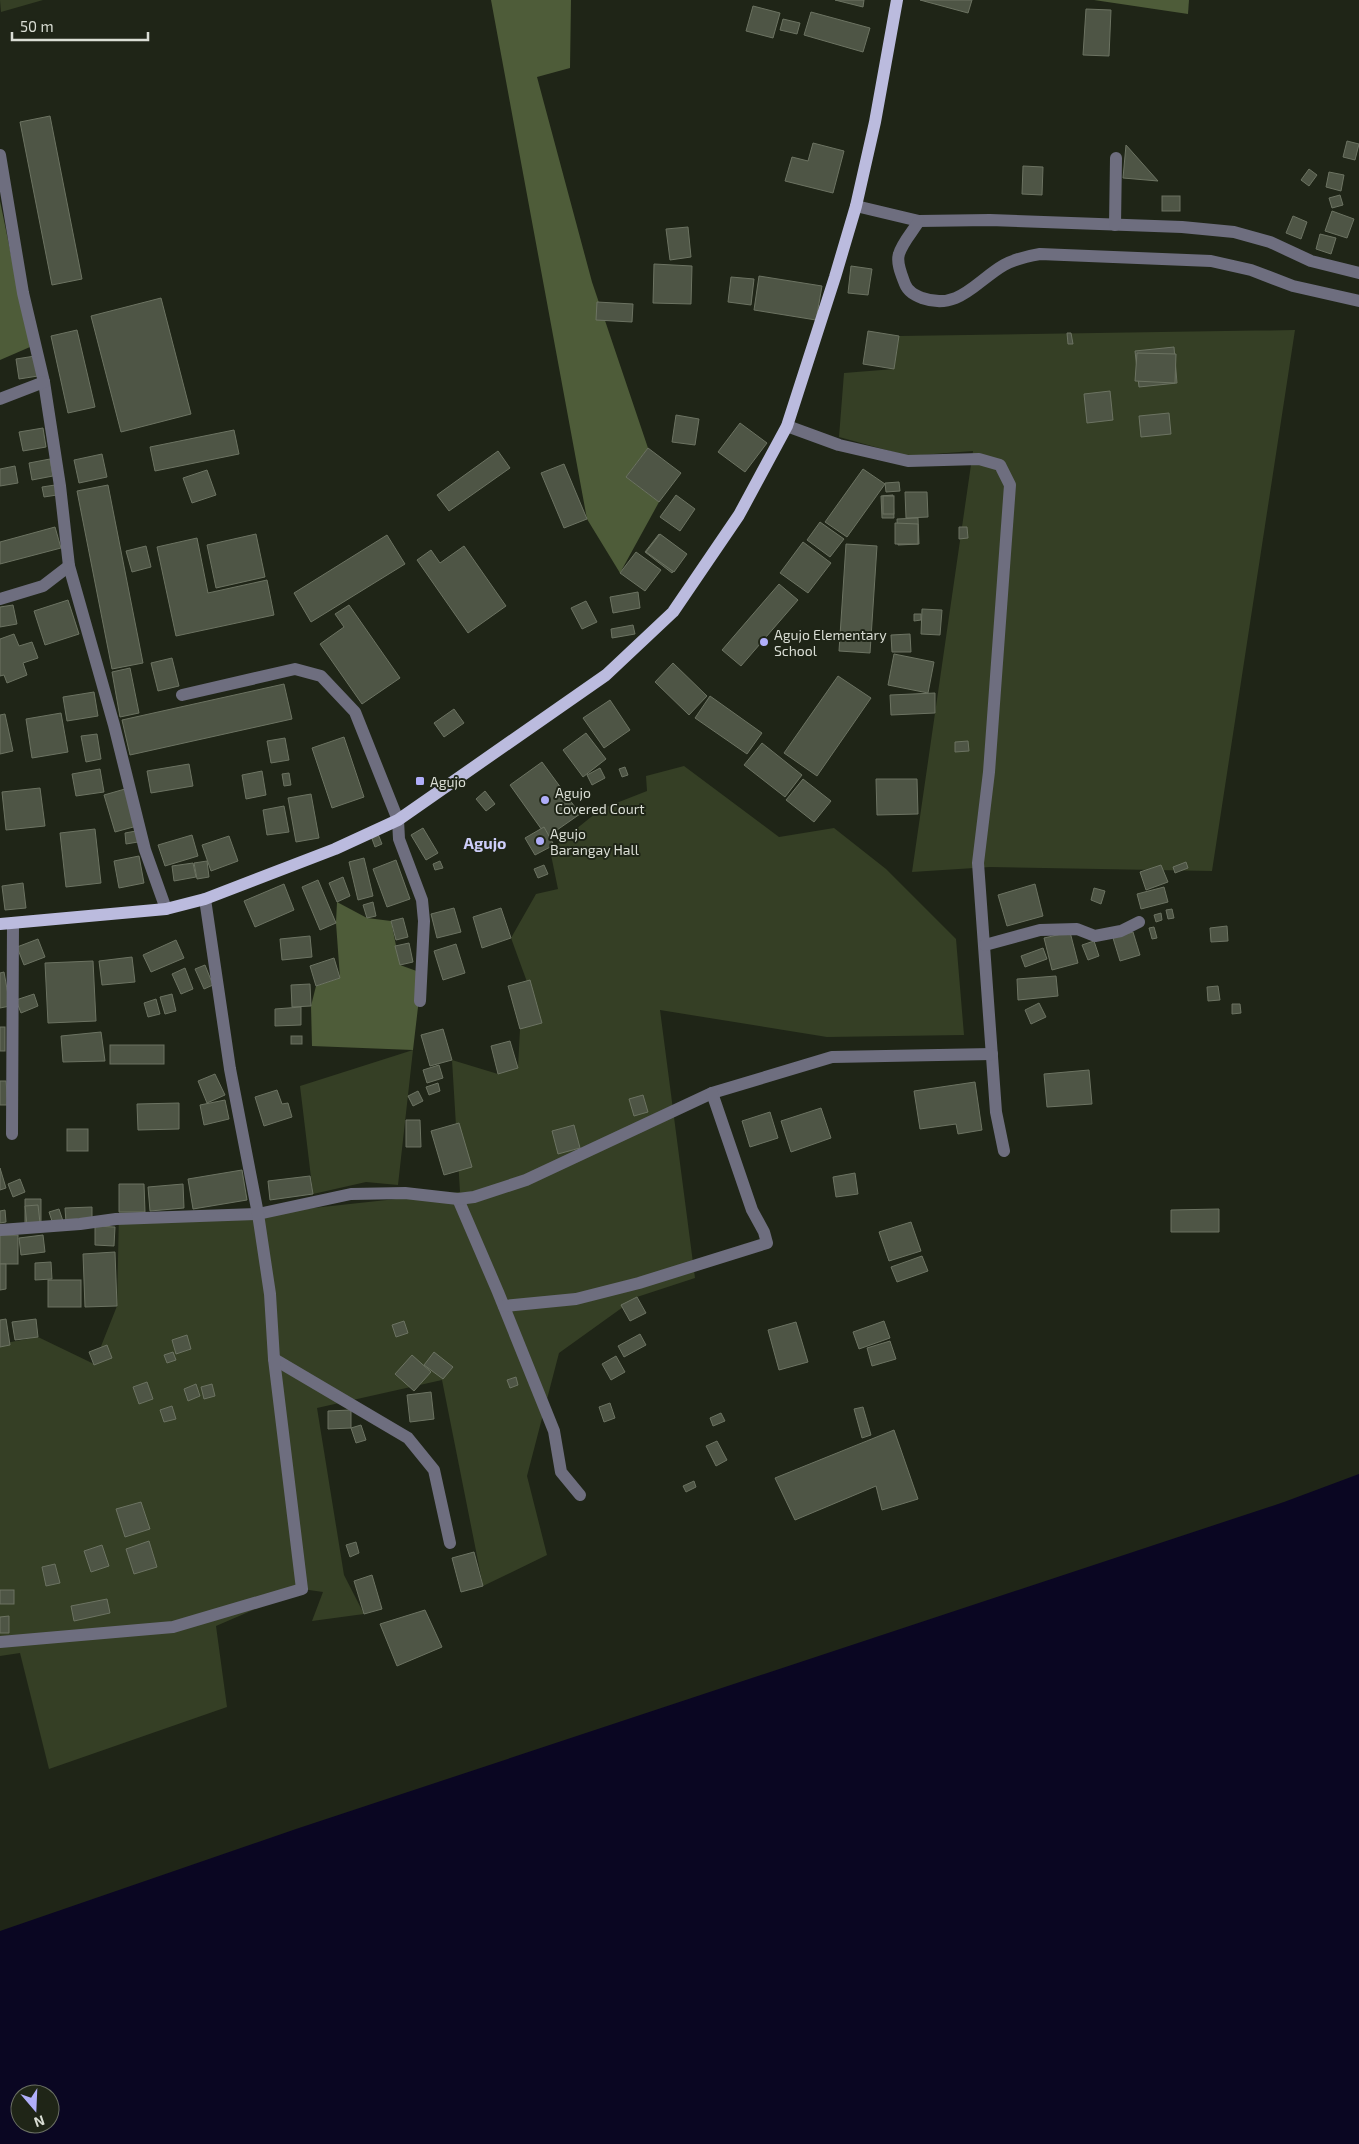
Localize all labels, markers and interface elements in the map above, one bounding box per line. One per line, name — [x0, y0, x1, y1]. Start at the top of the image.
scale bar — [12, 10, 149, 42]
text: 50 m — [20, 17, 54, 35]
place label: Agujo Elementary School — [774, 626, 887, 659]
marker: Agujo Elementary School — [758, 636, 770, 648]
place label: Agujo — [430, 773, 466, 790]
marker: Agujo — [414, 775, 426, 787]
place label: Agujo Covered Court — [555, 784, 645, 817]
marker: Agujo Covered Court — [539, 794, 551, 806]
place label: Agujo Barangay Hall — [550, 825, 640, 858]
district label: Agujo — [463, 833, 507, 852]
marker: Agujo Barangay Hall — [534, 835, 546, 847]
north arrow — [10, 2084, 60, 2134]
text: N — [32, 2112, 47, 2131]

